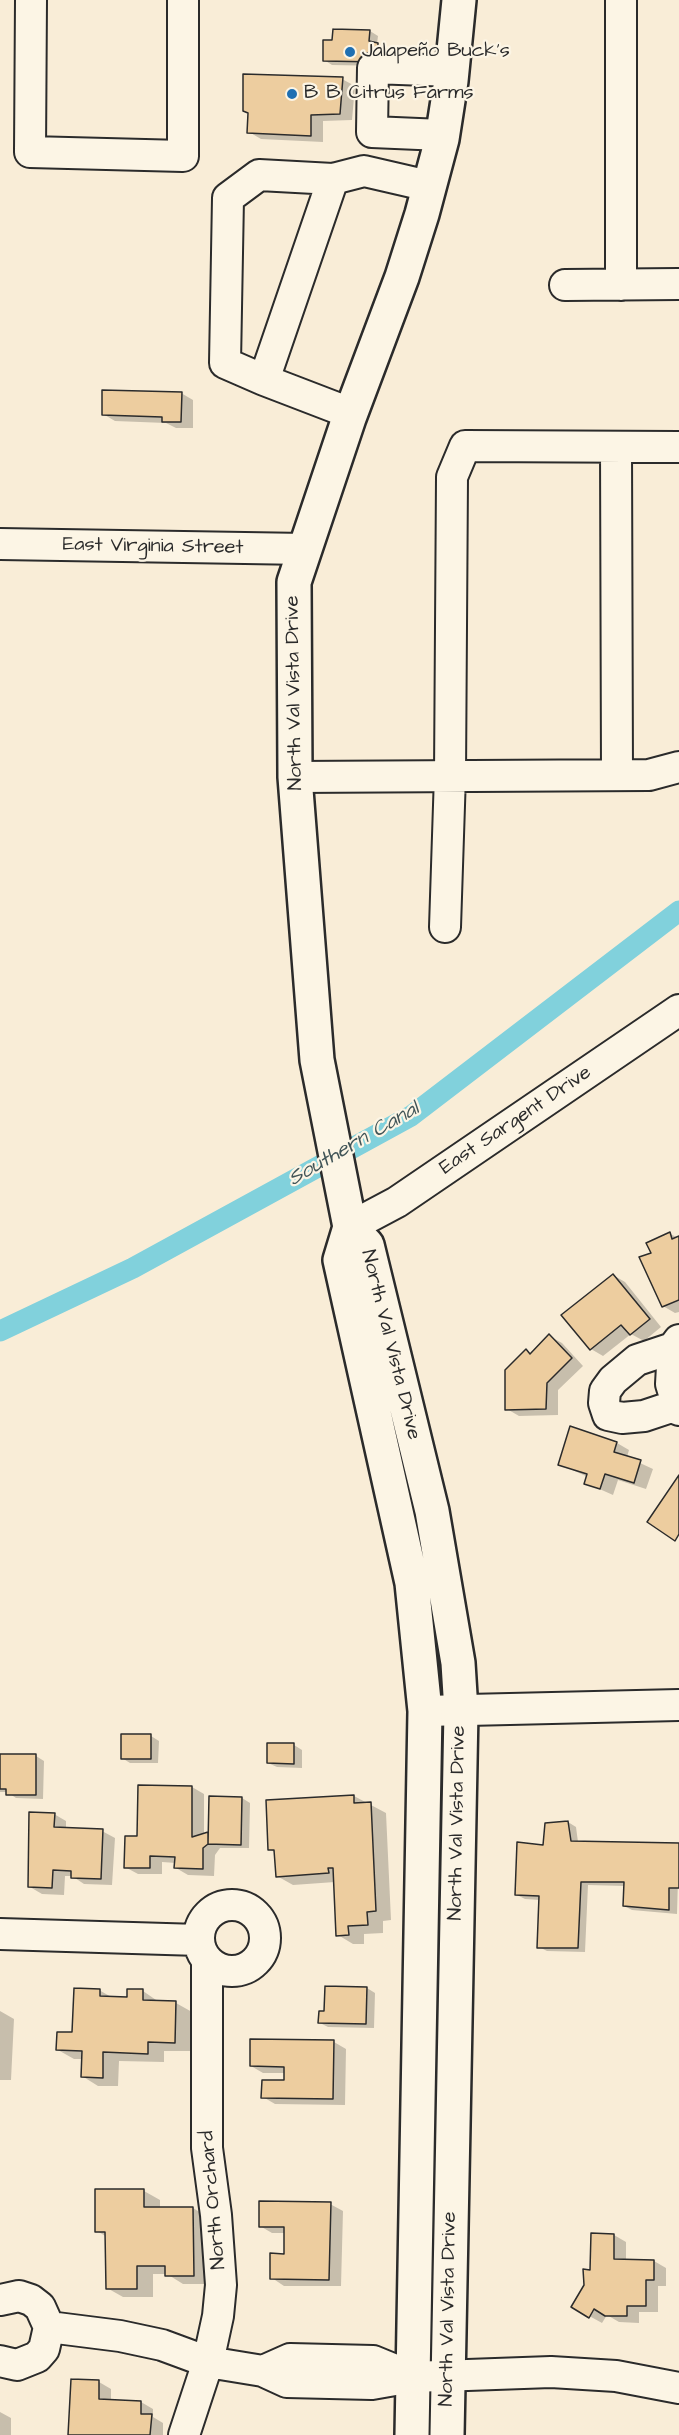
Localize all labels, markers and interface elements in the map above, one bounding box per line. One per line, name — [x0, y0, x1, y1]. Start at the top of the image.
place label: Jalapeño Buck's — [362, 40, 510, 64]
marker: Jalapeño Buck's — [343, 45, 357, 59]
place label: B B Citrus Farms — [304, 82, 474, 106]
marker: B B Citrus Farms — [285, 87, 299, 101]
street label: East Virginia Street — [62, 533, 244, 561]
street label: North Val Vista Drive — [281, 595, 309, 791]
street label: East Sargent Drive — [436, 1061, 596, 1181]
water label: Southern Canal — [284, 1097, 424, 1193]
street label: North Val Vista Drive — [355, 1248, 425, 1442]
street label: North Val Vista Drive — [444, 1725, 472, 1921]
street label: North Orchard — [196, 2130, 232, 2270]
street label: North Val Vista Drive — [435, 2211, 463, 2407]

